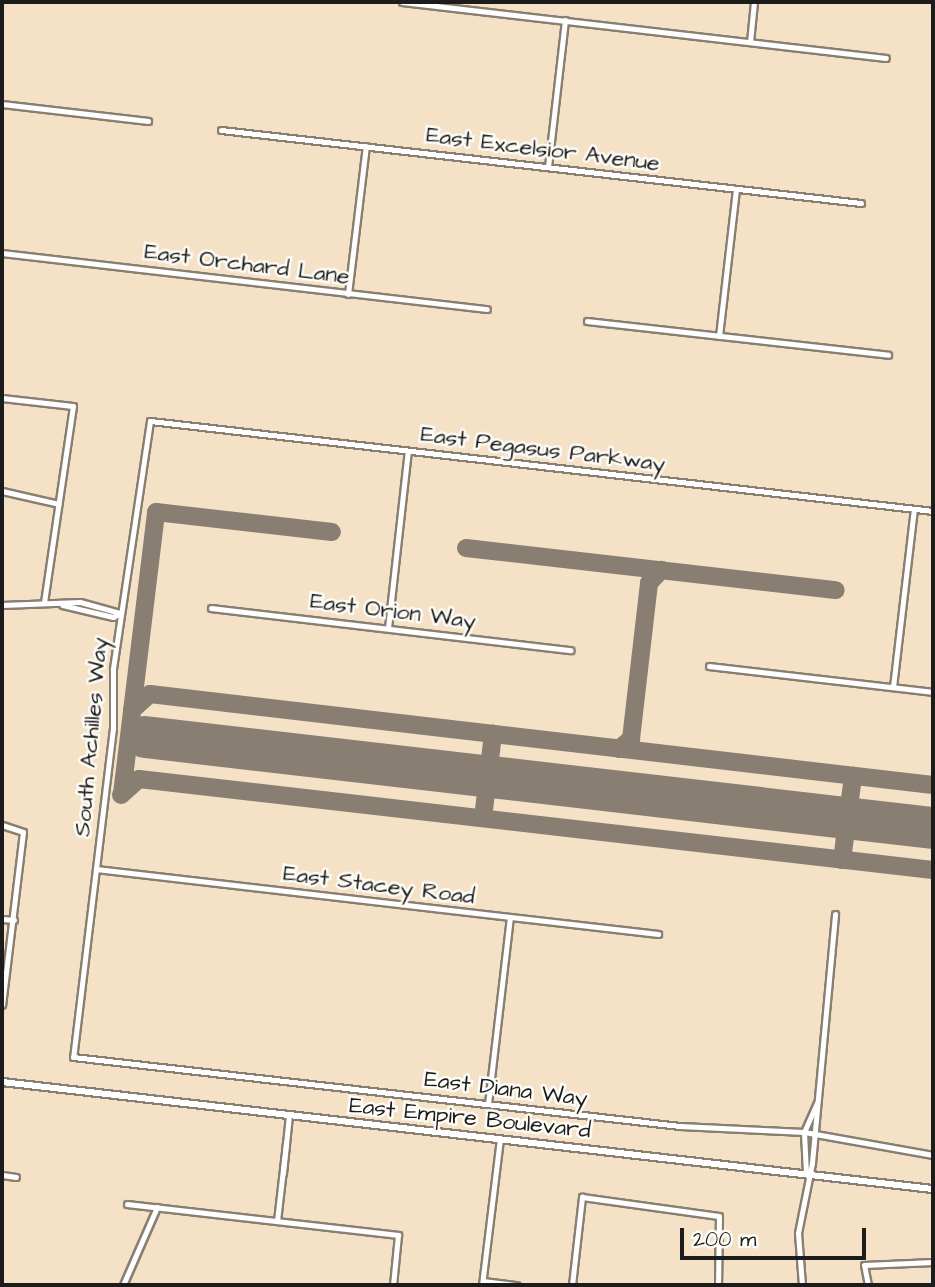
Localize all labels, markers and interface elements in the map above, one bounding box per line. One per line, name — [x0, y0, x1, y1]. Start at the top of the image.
street label: East Excelsior Avenue — [425, 121, 661, 177]
street label: East Orchard Lane — [143, 238, 351, 290]
street label: East Pegasus Parkway — [419, 420, 667, 478]
street label: East Orion Way — [309, 587, 477, 635]
street label: South Achilles Way — [69, 636, 113, 838]
street label: East Stacey Road — [282, 860, 476, 910]
street label: East Diana Way — [423, 1065, 589, 1113]
street label: East Empire Boulevard — [348, 1092, 592, 1144]
scale bar — [683, 1214, 869, 1258]
text: 200 m — [693, 1225, 756, 1254]

